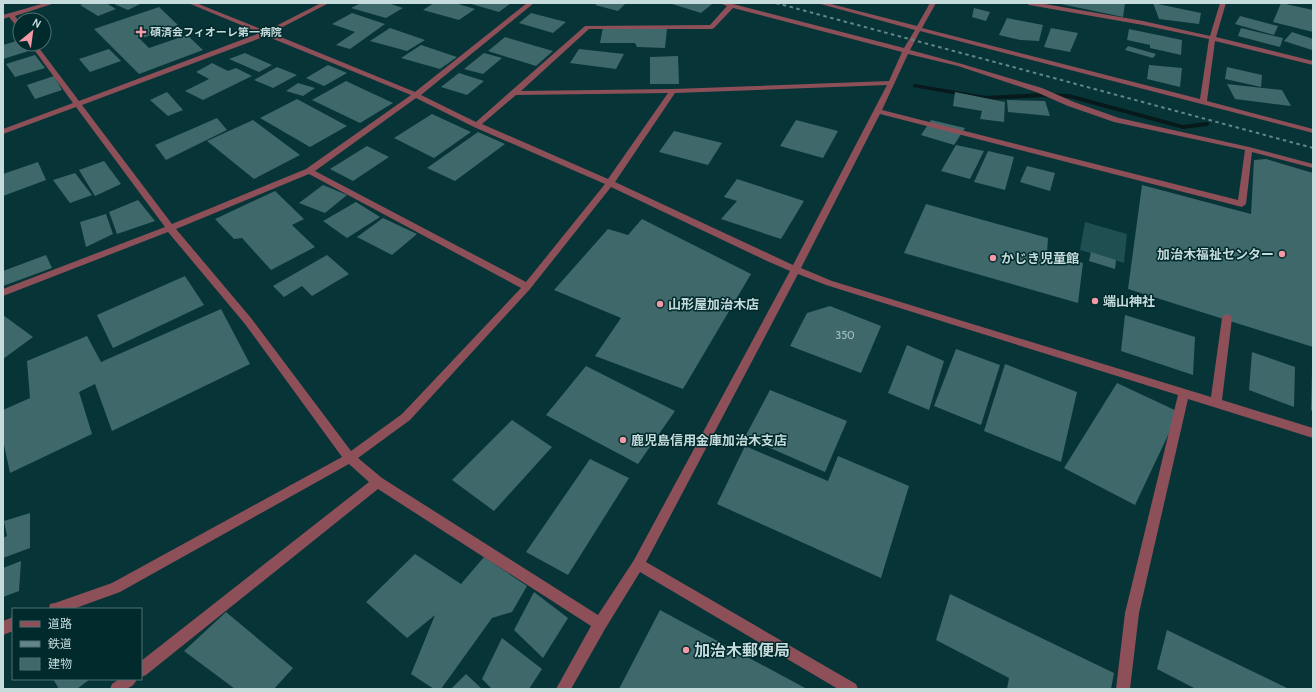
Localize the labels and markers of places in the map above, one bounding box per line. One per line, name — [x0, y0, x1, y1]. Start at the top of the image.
place label: 碩済会フィオーレ第一病院 — [150, 25, 282, 39]
marker: 碩済会フィオーレ第一病院 — [135, 26, 147, 38]
place label: 加治木福祉センター — [1157, 246, 1274, 262]
marker: 加治木福祉センター — [1277, 249, 1287, 259]
place label: かじき児童館 — [1001, 250, 1079, 266]
marker: かじき児童館 — [988, 253, 998, 263]
place label: 端山神社 — [1103, 293, 1155, 309]
place label: 山形屋加治木店 — [668, 296, 759, 312]
marker: 端山神社 — [1090, 296, 1100, 306]
marker: 山形屋加治木店 — [655, 299, 665, 309]
place label: 鹿児島信用金庫加治木支店 — [631, 432, 787, 448]
marker: 鹿児島信用金庫加治木支店 — [618, 435, 628, 445]
place label: 加治木郵便局 — [694, 641, 790, 660]
marker: 加治木郵便局 — [681, 645, 691, 655]

